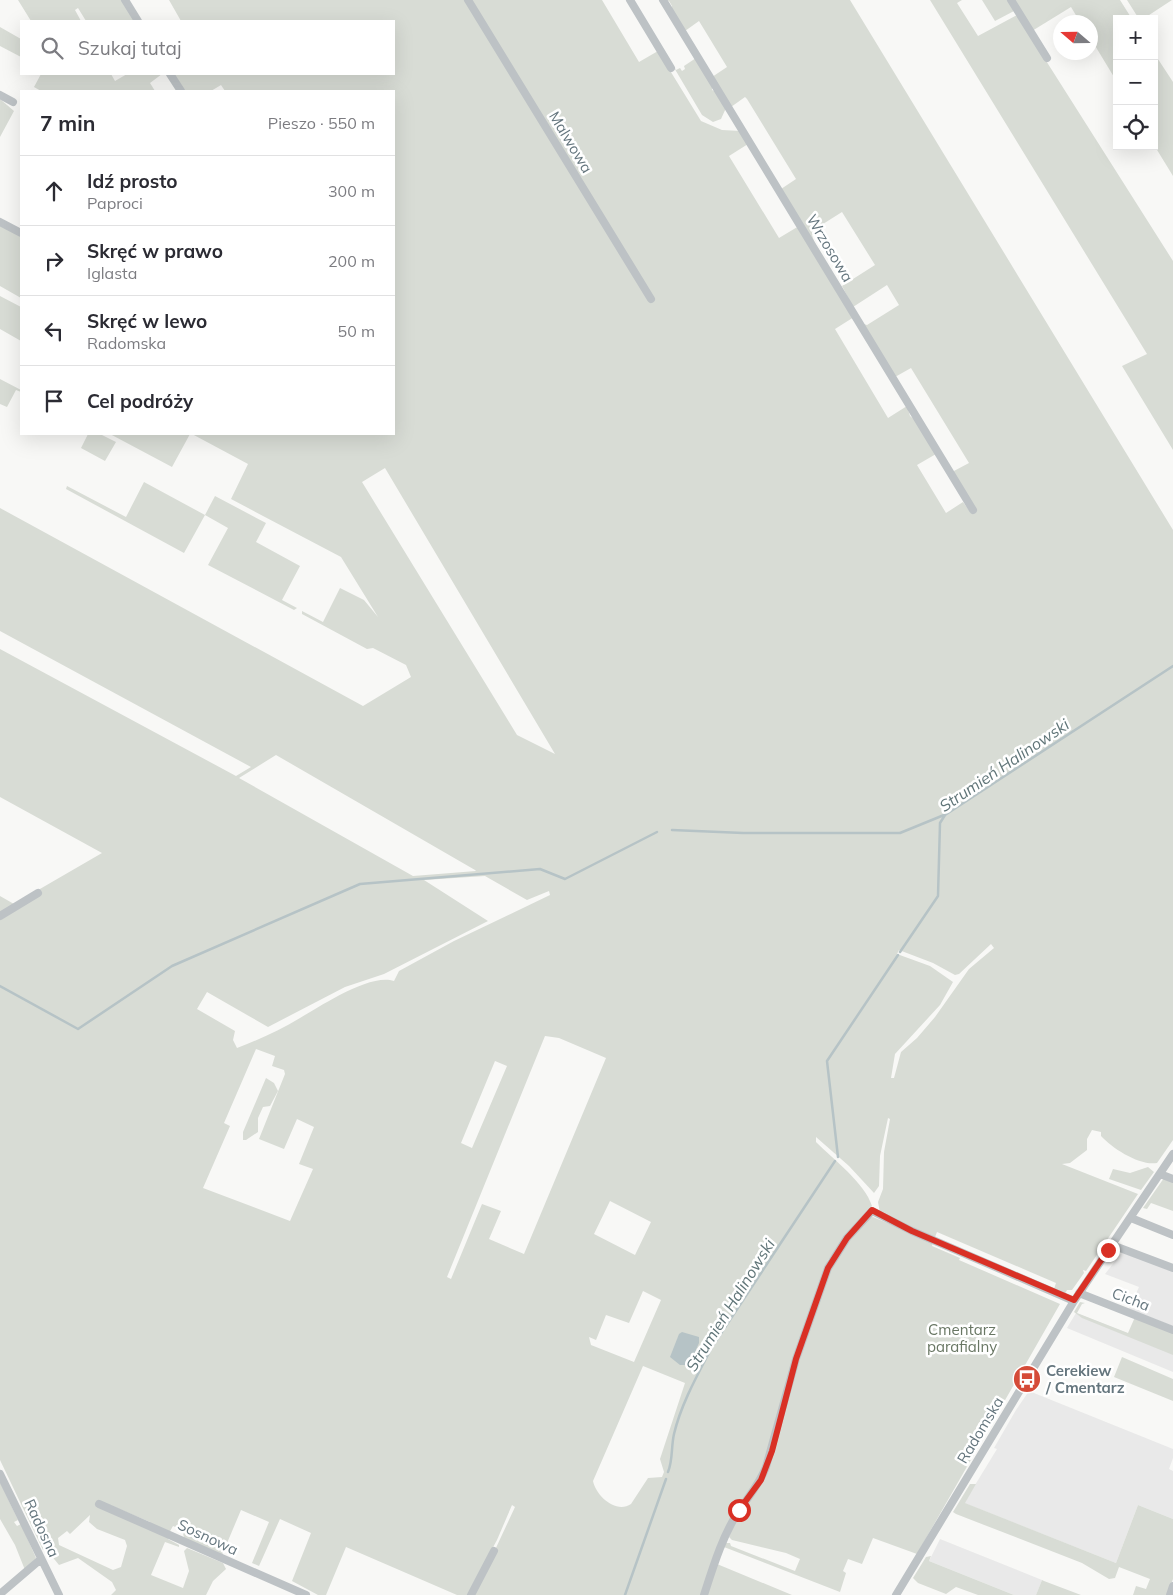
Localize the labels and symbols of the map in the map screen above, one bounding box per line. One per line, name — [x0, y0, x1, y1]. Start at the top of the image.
north arrow — [1053, 15, 1098, 60]
street label: Malwowa — [545, 108, 597, 176]
street label: Wrzosowa — [802, 211, 858, 285]
water label: Strumień Halinowski — [935, 714, 1073, 816]
water label: Strumień Halinowski — [681, 1235, 779, 1375]
route end — [1097, 1239, 1120, 1262]
street label: Cicha — [1109, 1283, 1153, 1315]
park label: Cmentarz parafialny — [927, 1320, 997, 1356]
place label: Cerekiew / Cmentarz — [1045, 1361, 1125, 1397]
bus stop icon: Cerekiew / Cmentarz — [1012, 1364, 1042, 1394]
street label: Radomska — [953, 1393, 1007, 1467]
street label: Radosna — [20, 1496, 64, 1560]
route start — [728, 1499, 751, 1522]
street label: Sosnowa — [175, 1515, 241, 1559]

